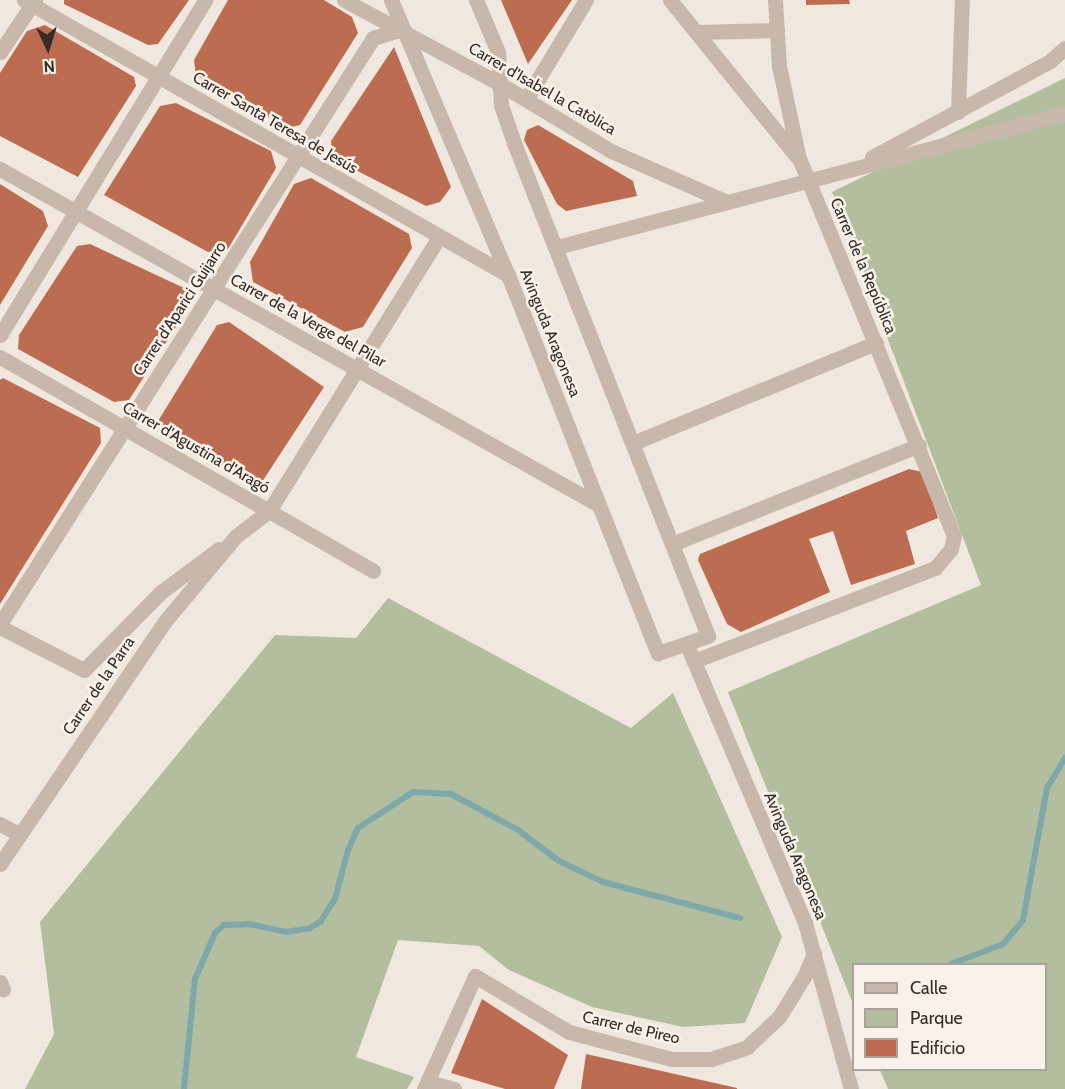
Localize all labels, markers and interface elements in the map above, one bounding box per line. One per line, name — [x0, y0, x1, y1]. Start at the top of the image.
north arrow — [18, 18, 78, 78]
street label: Carrer d'Isabel la Catòlica — [465, 39, 619, 139]
text: N — [43, 57, 56, 76]
street label: Carrer Santa Teresa de Jesús — [189, 68, 361, 178]
street label: Carrer de la República — [826, 195, 900, 337]
street label: Carrer d'Aparici Guijarro — [129, 238, 231, 380]
street label: Avinguda Aragonesa — [515, 266, 585, 400]
street label: Carrer de la Verge del Pilar — [227, 270, 389, 372]
street label: Carrer d'Agustina d'Aragó — [119, 398, 273, 498]
street label: Carrer de la Parra — [59, 633, 139, 739]
street label: Avinguda Aragonesa — [759, 789, 831, 923]
legend — [852, 963, 1047, 1071]
text: Calle — [910, 977, 947, 999]
street label: Carrer de Pireo — [580, 1007, 682, 1049]
text: Parque — [910, 1007, 963, 1029]
text: Edificio — [910, 1037, 965, 1059]

